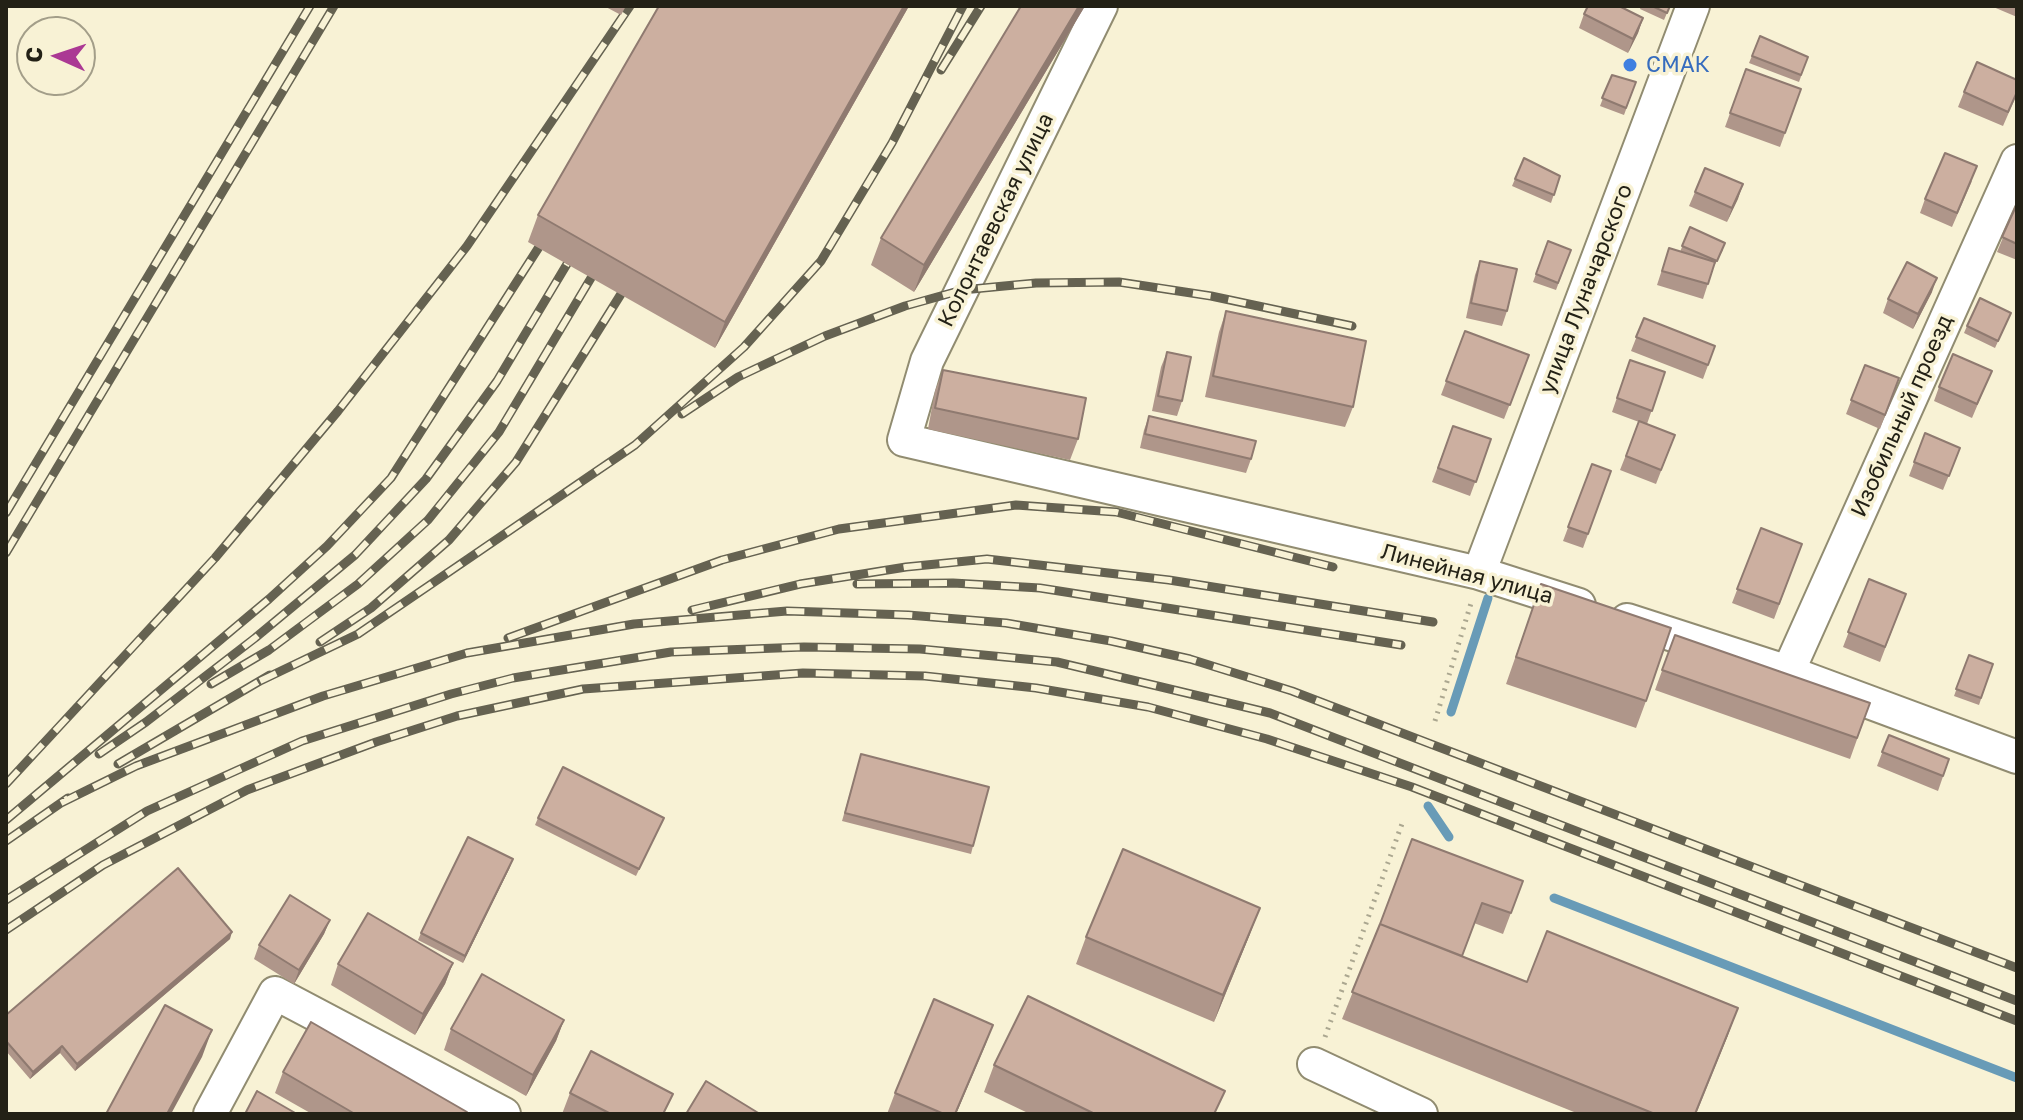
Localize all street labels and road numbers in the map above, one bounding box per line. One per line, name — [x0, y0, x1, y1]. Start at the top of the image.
street label: Колонтаевская улица — [933, 109, 1059, 331]
street label: улица Луначарского — [1534, 180, 1638, 398]
street label: Изобильный проезд — [1846, 311, 1958, 521]
street label: Линейная улица — [1378, 538, 1556, 610]

